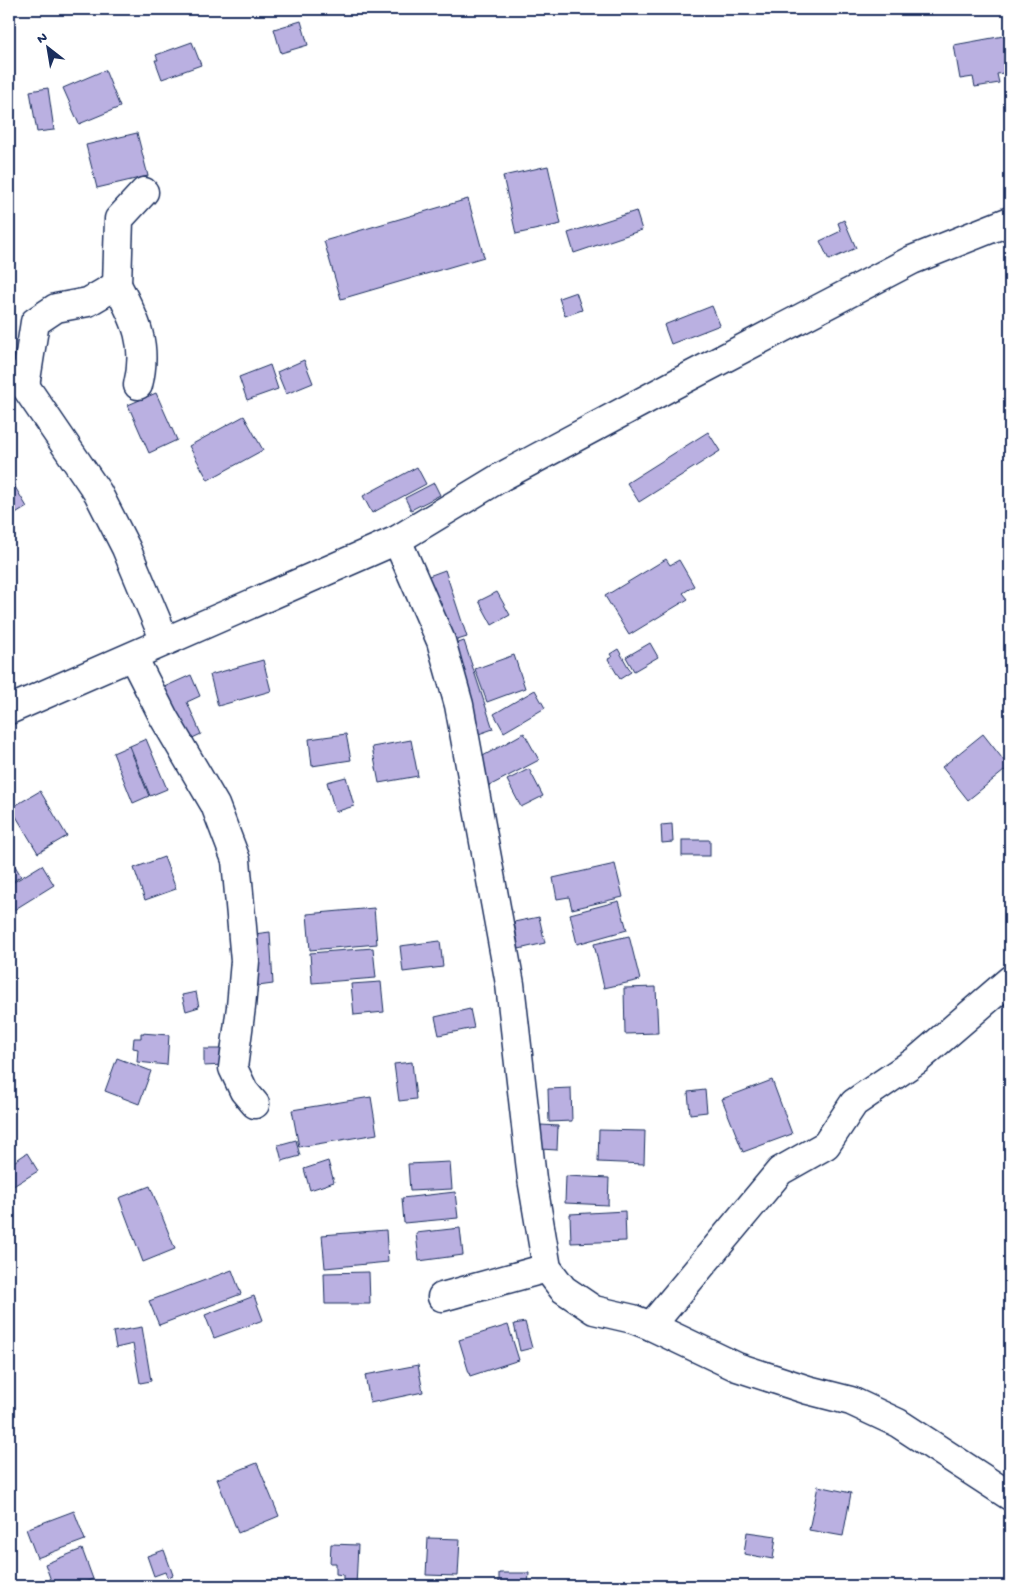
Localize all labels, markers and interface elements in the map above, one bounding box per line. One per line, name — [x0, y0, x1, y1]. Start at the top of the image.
north arrow — [22, 22, 72, 72]
text: N — [34, 29, 51, 49]

